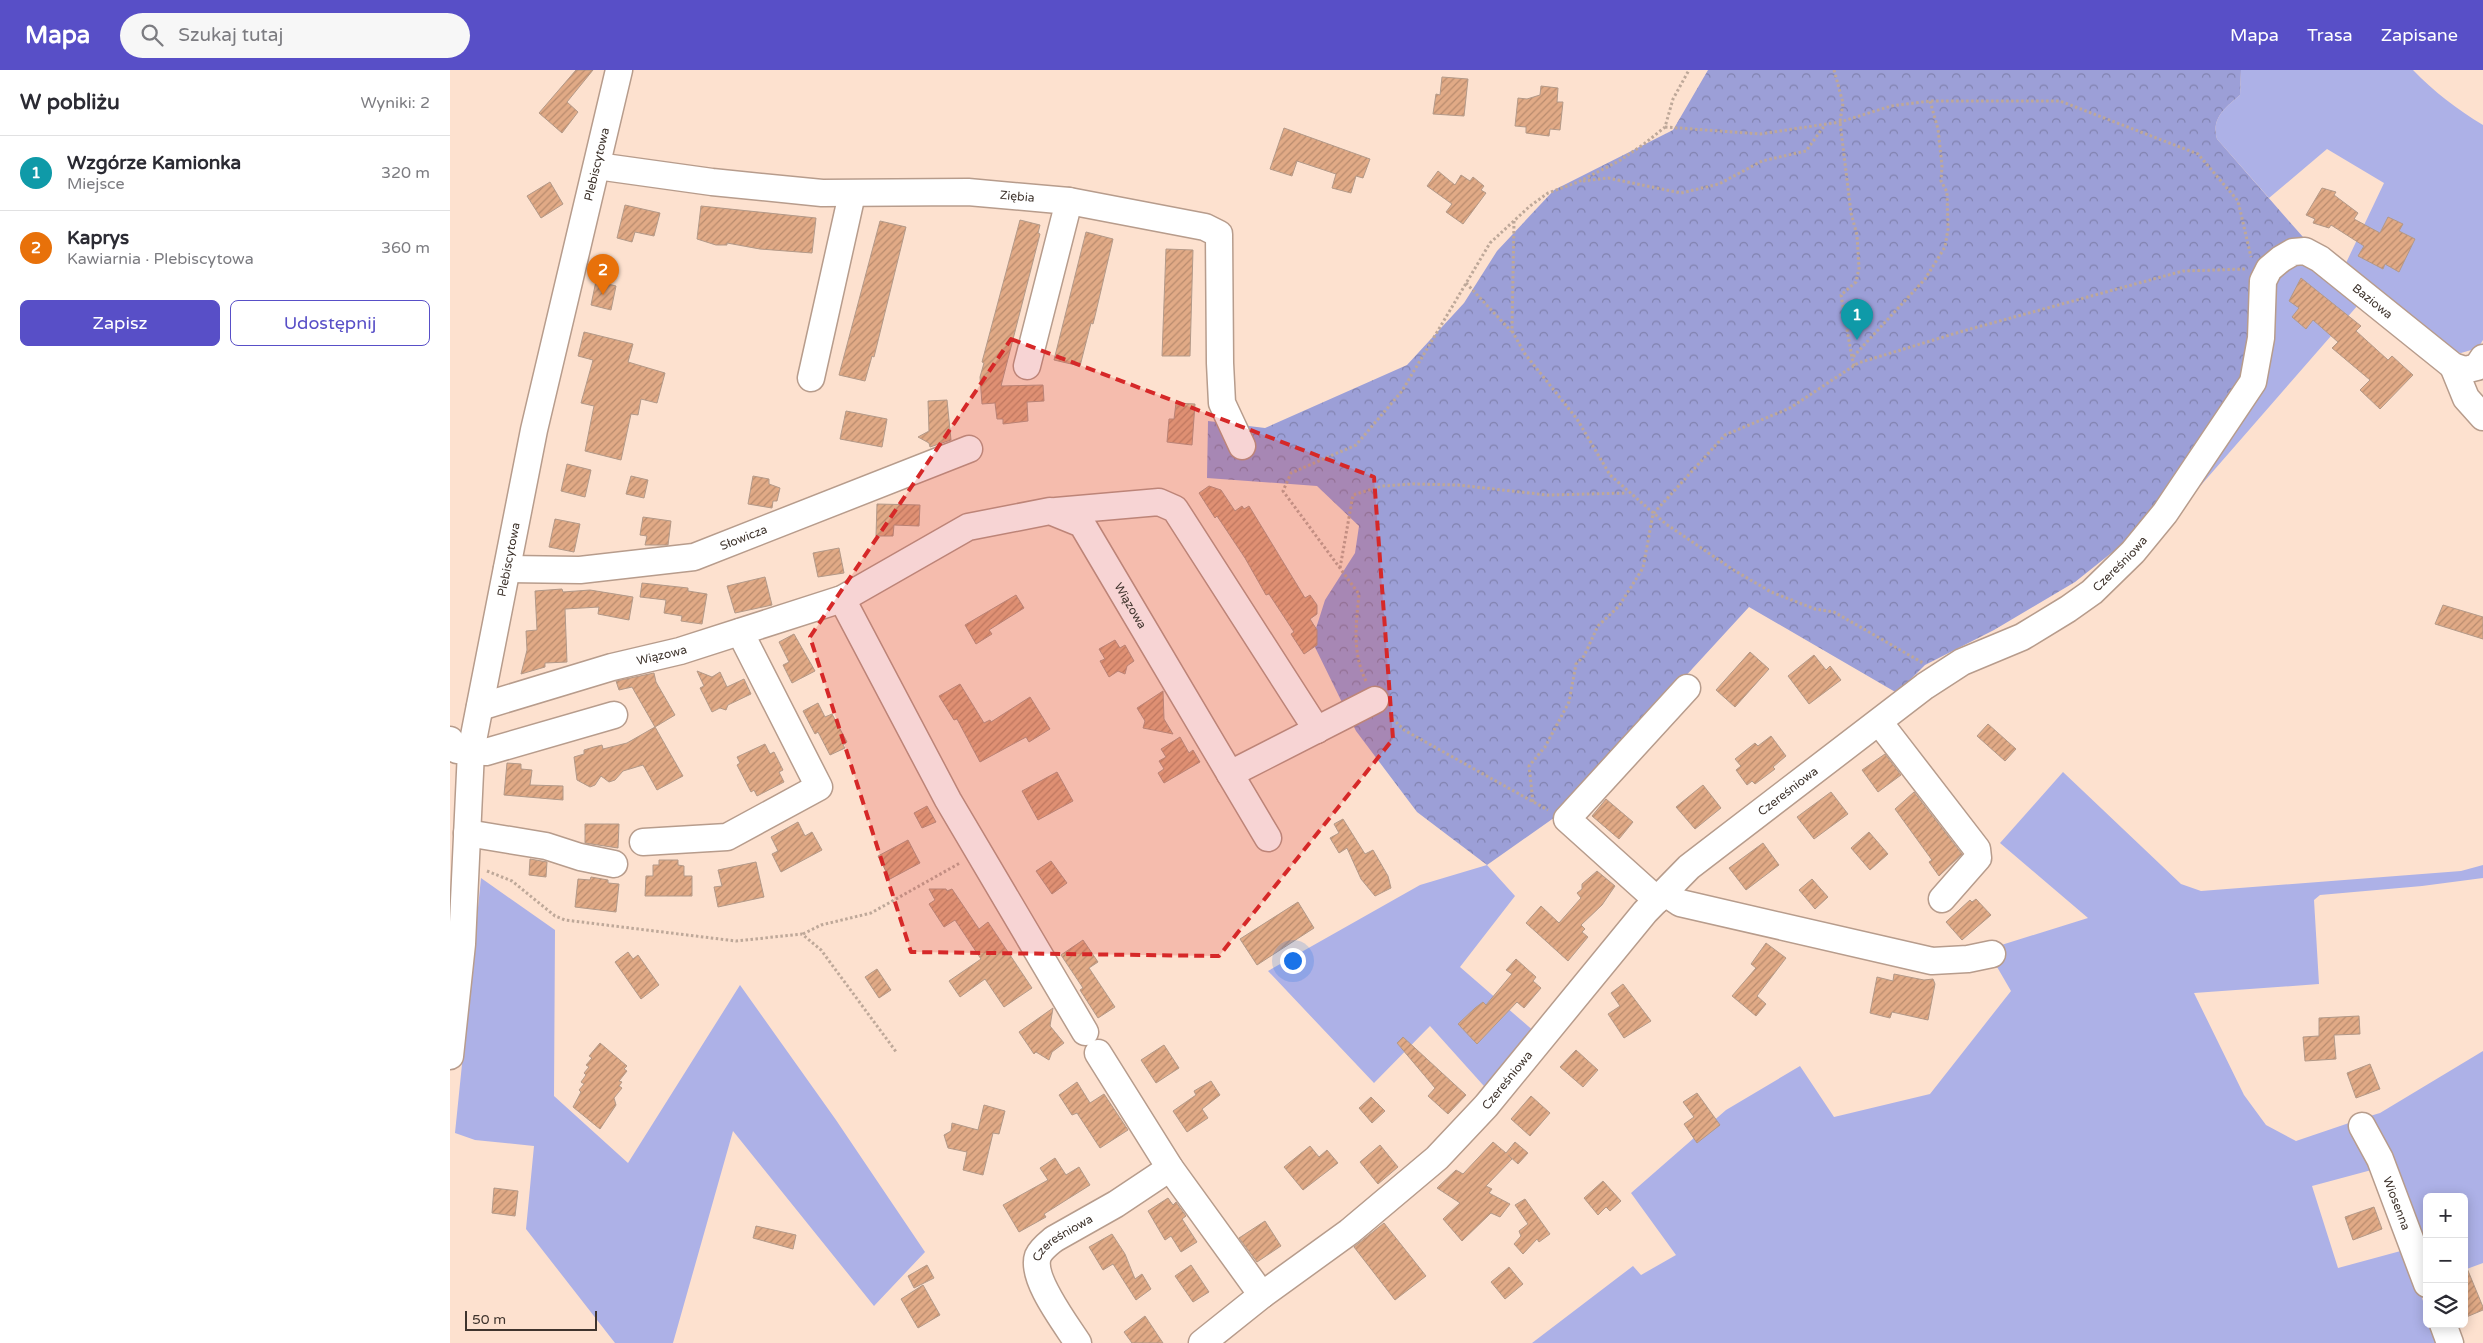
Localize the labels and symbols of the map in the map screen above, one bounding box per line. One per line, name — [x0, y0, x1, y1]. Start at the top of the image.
street label: Plebiscytowa — [581, 126, 612, 202]
street label: Ziębia — [999, 188, 1035, 205]
pin: 2 — [587, 254, 619, 295]
street label: Baziowa — [2350, 281, 2395, 322]
pin: 1 — [1841, 299, 1873, 340]
street label: Plebiscytowa — [494, 521, 523, 598]
street label: Słowicza — [718, 522, 769, 553]
street label: Czereśniowa — [2090, 533, 2150, 594]
street label: Wiązowa — [1111, 580, 1149, 631]
street label: Wiązowa — [635, 642, 689, 668]
street label: Czereśniowa — [1755, 764, 1821, 819]
your location — [1280, 948, 1306, 974]
street label: Czereśniowa — [1479, 1048, 1535, 1112]
street label: Wiosenna — [2380, 1175, 2413, 1232]
street label: Czereśniowa — [1030, 1212, 1095, 1263]
scale bar — [465, 1308, 598, 1331]

